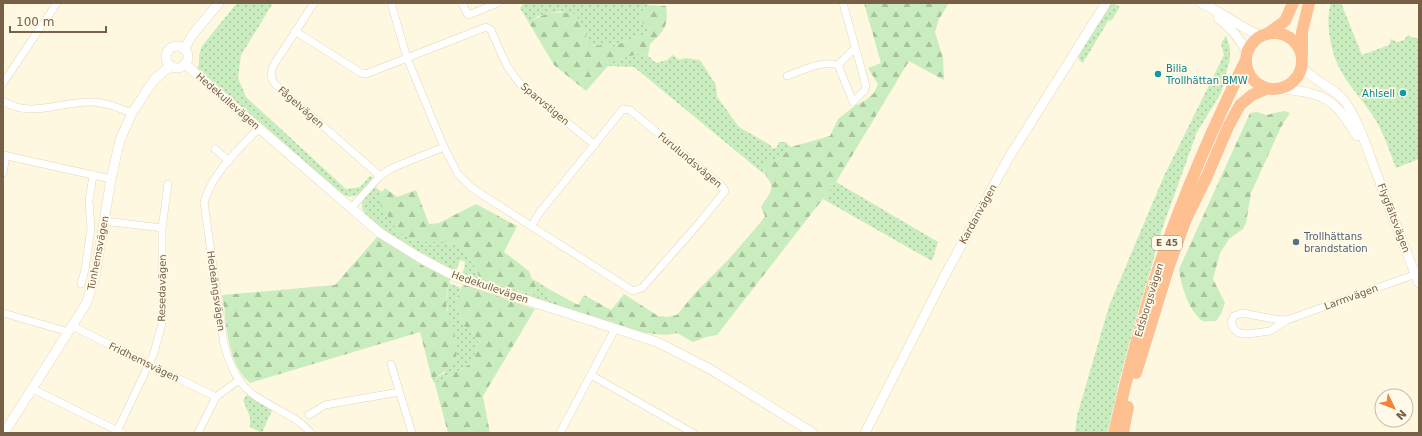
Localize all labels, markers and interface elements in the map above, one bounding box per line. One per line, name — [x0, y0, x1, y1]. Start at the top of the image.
scale bar — [10, 8, 106, 34]
text: 100 m — [16, 15, 54, 29]
place label: Bilia Trollhättan BMW — [1165, 63, 1248, 86]
marker: Bilia Trollhättan BMW — [1153, 69, 1163, 79]
street label: Hedekullevägen — [194, 70, 262, 132]
street label: Sparvstigen — [519, 81, 571, 127]
street label: Fågelvägen — [276, 83, 327, 130]
place label: Ahlsell — [1362, 88, 1395, 99]
marker: Ahlsell — [1398, 88, 1408, 98]
street label: Furulundsvägen — [656, 130, 724, 190]
street label: Kardanvägen — [957, 182, 999, 246]
street label: Flygfältsvägen — [1376, 182, 1412, 254]
street label: Tunhemsvägen — [85, 215, 111, 292]
place label: Trollhättans brandstation — [1303, 231, 1368, 254]
road number: E 45 — [1152, 236, 1182, 250]
marker: Trollhättans brandstation — [1291, 237, 1301, 247]
street label: Hedeängsvägen — [205, 250, 227, 332]
street label: Resedavägen — [156, 254, 168, 322]
street label: Edsborgsvägen — [1133, 262, 1165, 338]
street label: Hedekullevägen — [450, 269, 530, 305]
street label: Larmvägen — [1323, 282, 1379, 312]
street label: Fridhemsvägen — [107, 340, 181, 384]
north arrow — [1374, 388, 1414, 428]
text: N — [1393, 407, 1409, 422]

